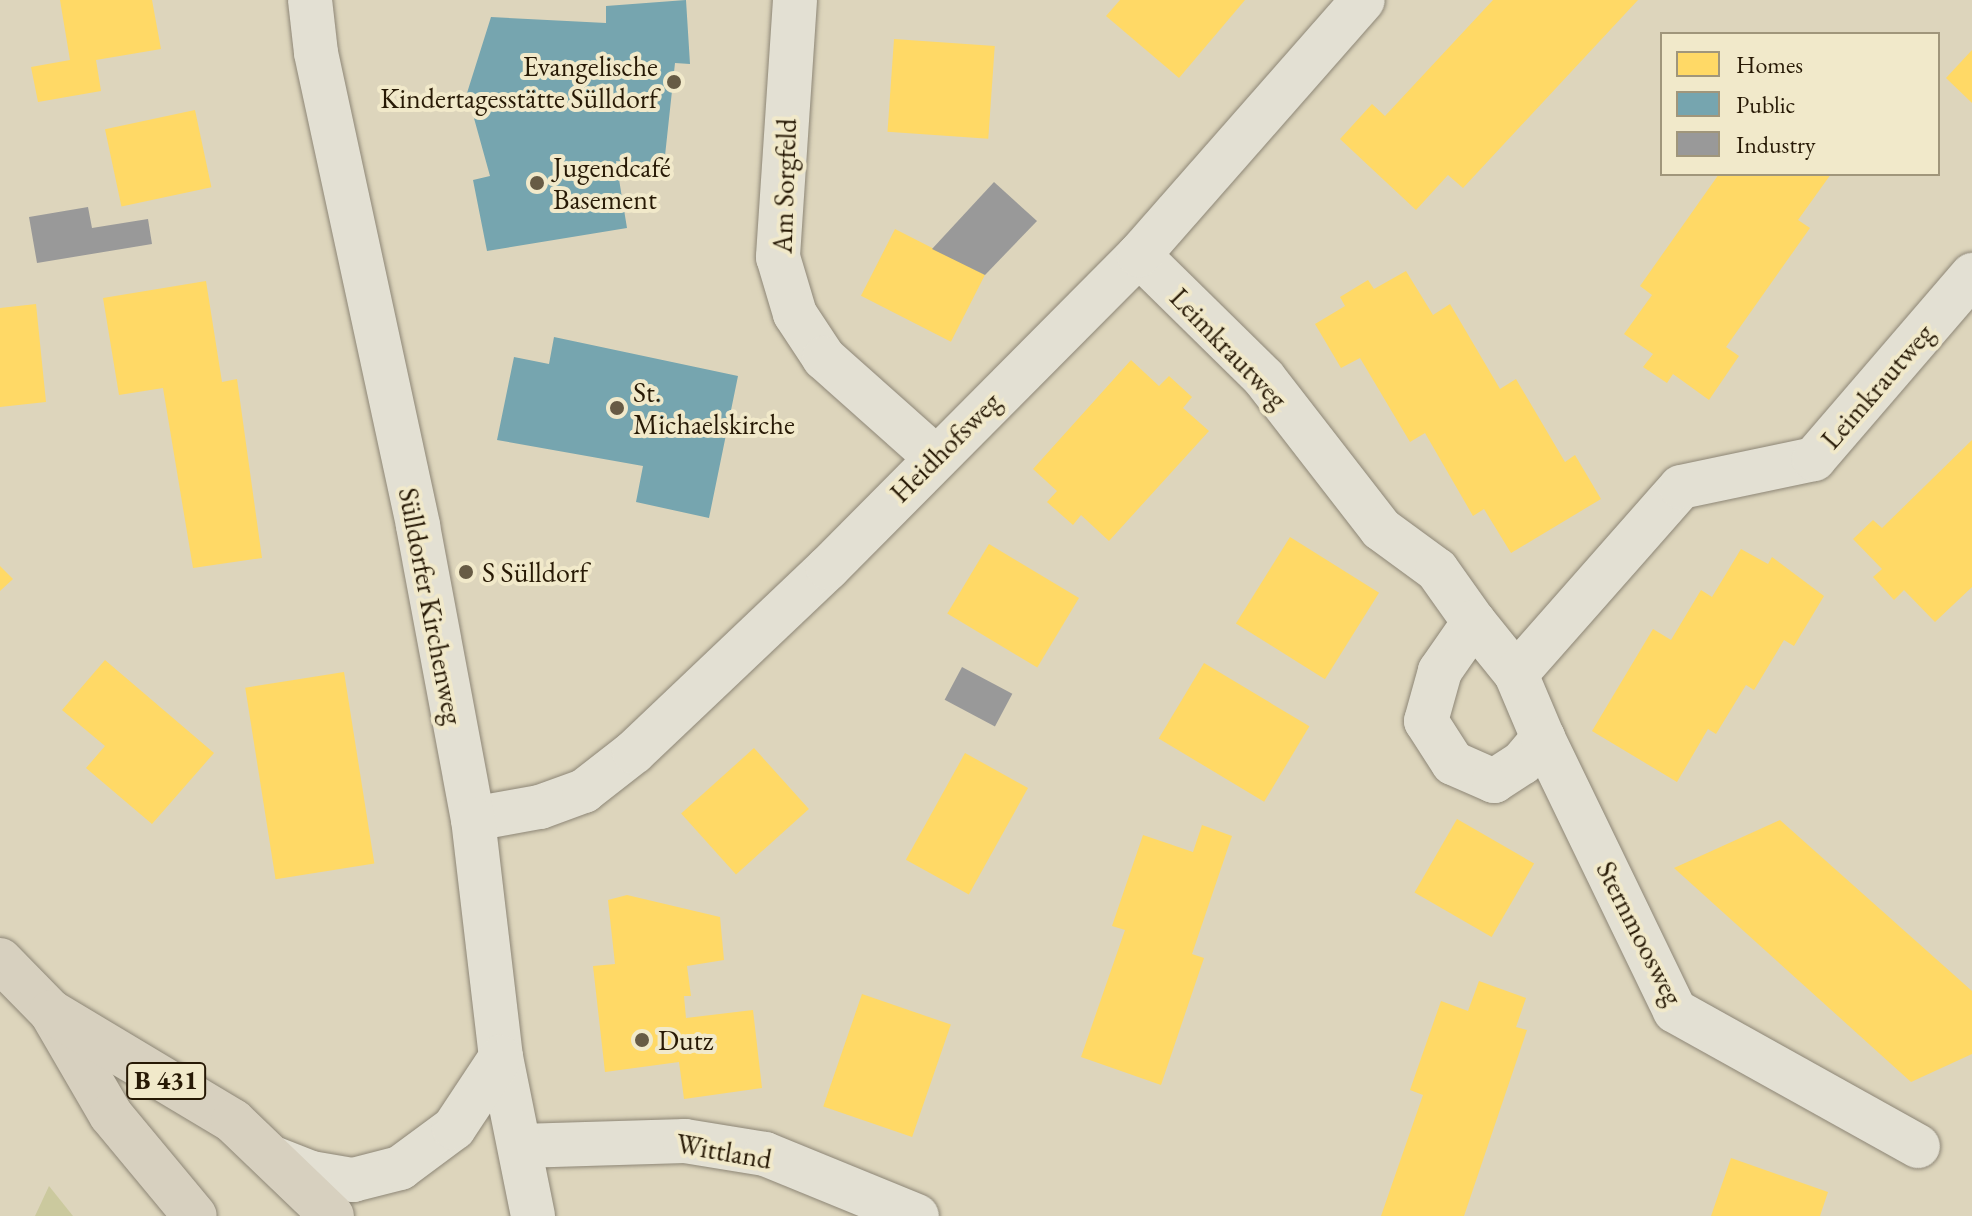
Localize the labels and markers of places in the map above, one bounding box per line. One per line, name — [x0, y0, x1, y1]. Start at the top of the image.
place label: Evangelische Kindertagesstätte Sülldorf — [380, 49, 658, 115]
marker: Evangelische Kindertagesstätte Sülldorf — [665, 73, 683, 91]
place label: Jugendcafé Basement — [553, 150, 671, 216]
marker: Jugendcafé Basement — [528, 174, 546, 192]
place label: St. Michaelskirche — [633, 375, 795, 441]
marker: St. Michaelskirche — [608, 399, 626, 417]
place label: S Sülldorf — [482, 555, 588, 589]
marker: S Sülldorf — [457, 563, 475, 581]
place label: Dutz — [658, 1023, 713, 1057]
marker: Dutz — [633, 1031, 651, 1049]

